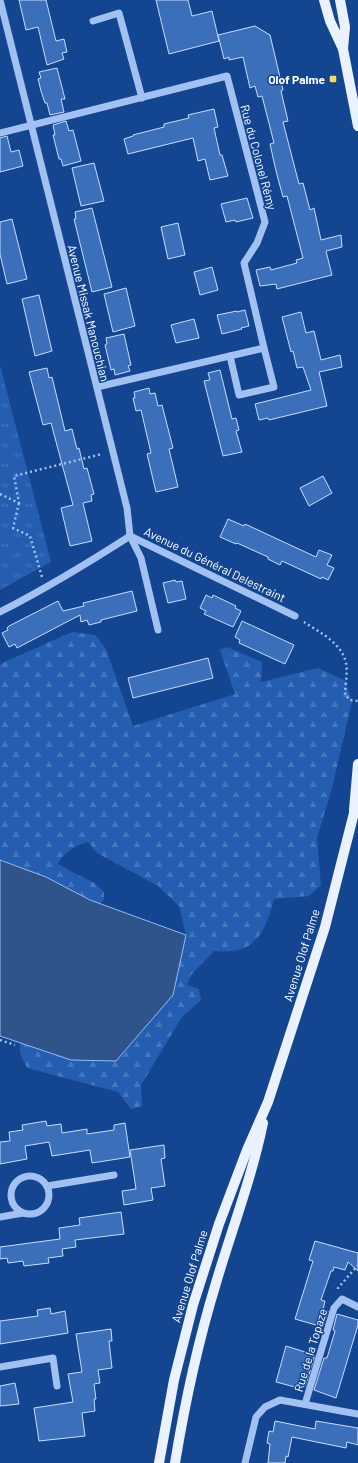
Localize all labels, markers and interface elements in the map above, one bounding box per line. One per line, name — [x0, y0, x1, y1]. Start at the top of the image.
place label: Olof Palme — [268, 72, 325, 86]
marker: Olof Palme — [328, 74, 338, 84]
street label: Rue du Colonel Rémy — [238, 103, 280, 211]
street label: Avenue Missak Manouchian — [65, 243, 113, 383]
street label: Avenue du Général Delestraint — [142, 524, 288, 604]
street label: Avenue Olof Palme — [280, 907, 322, 1003]
street label: Avenue Olof Palme — [168, 1228, 210, 1324]
street label: Rue de la Topaze — [291, 1307, 329, 1393]

